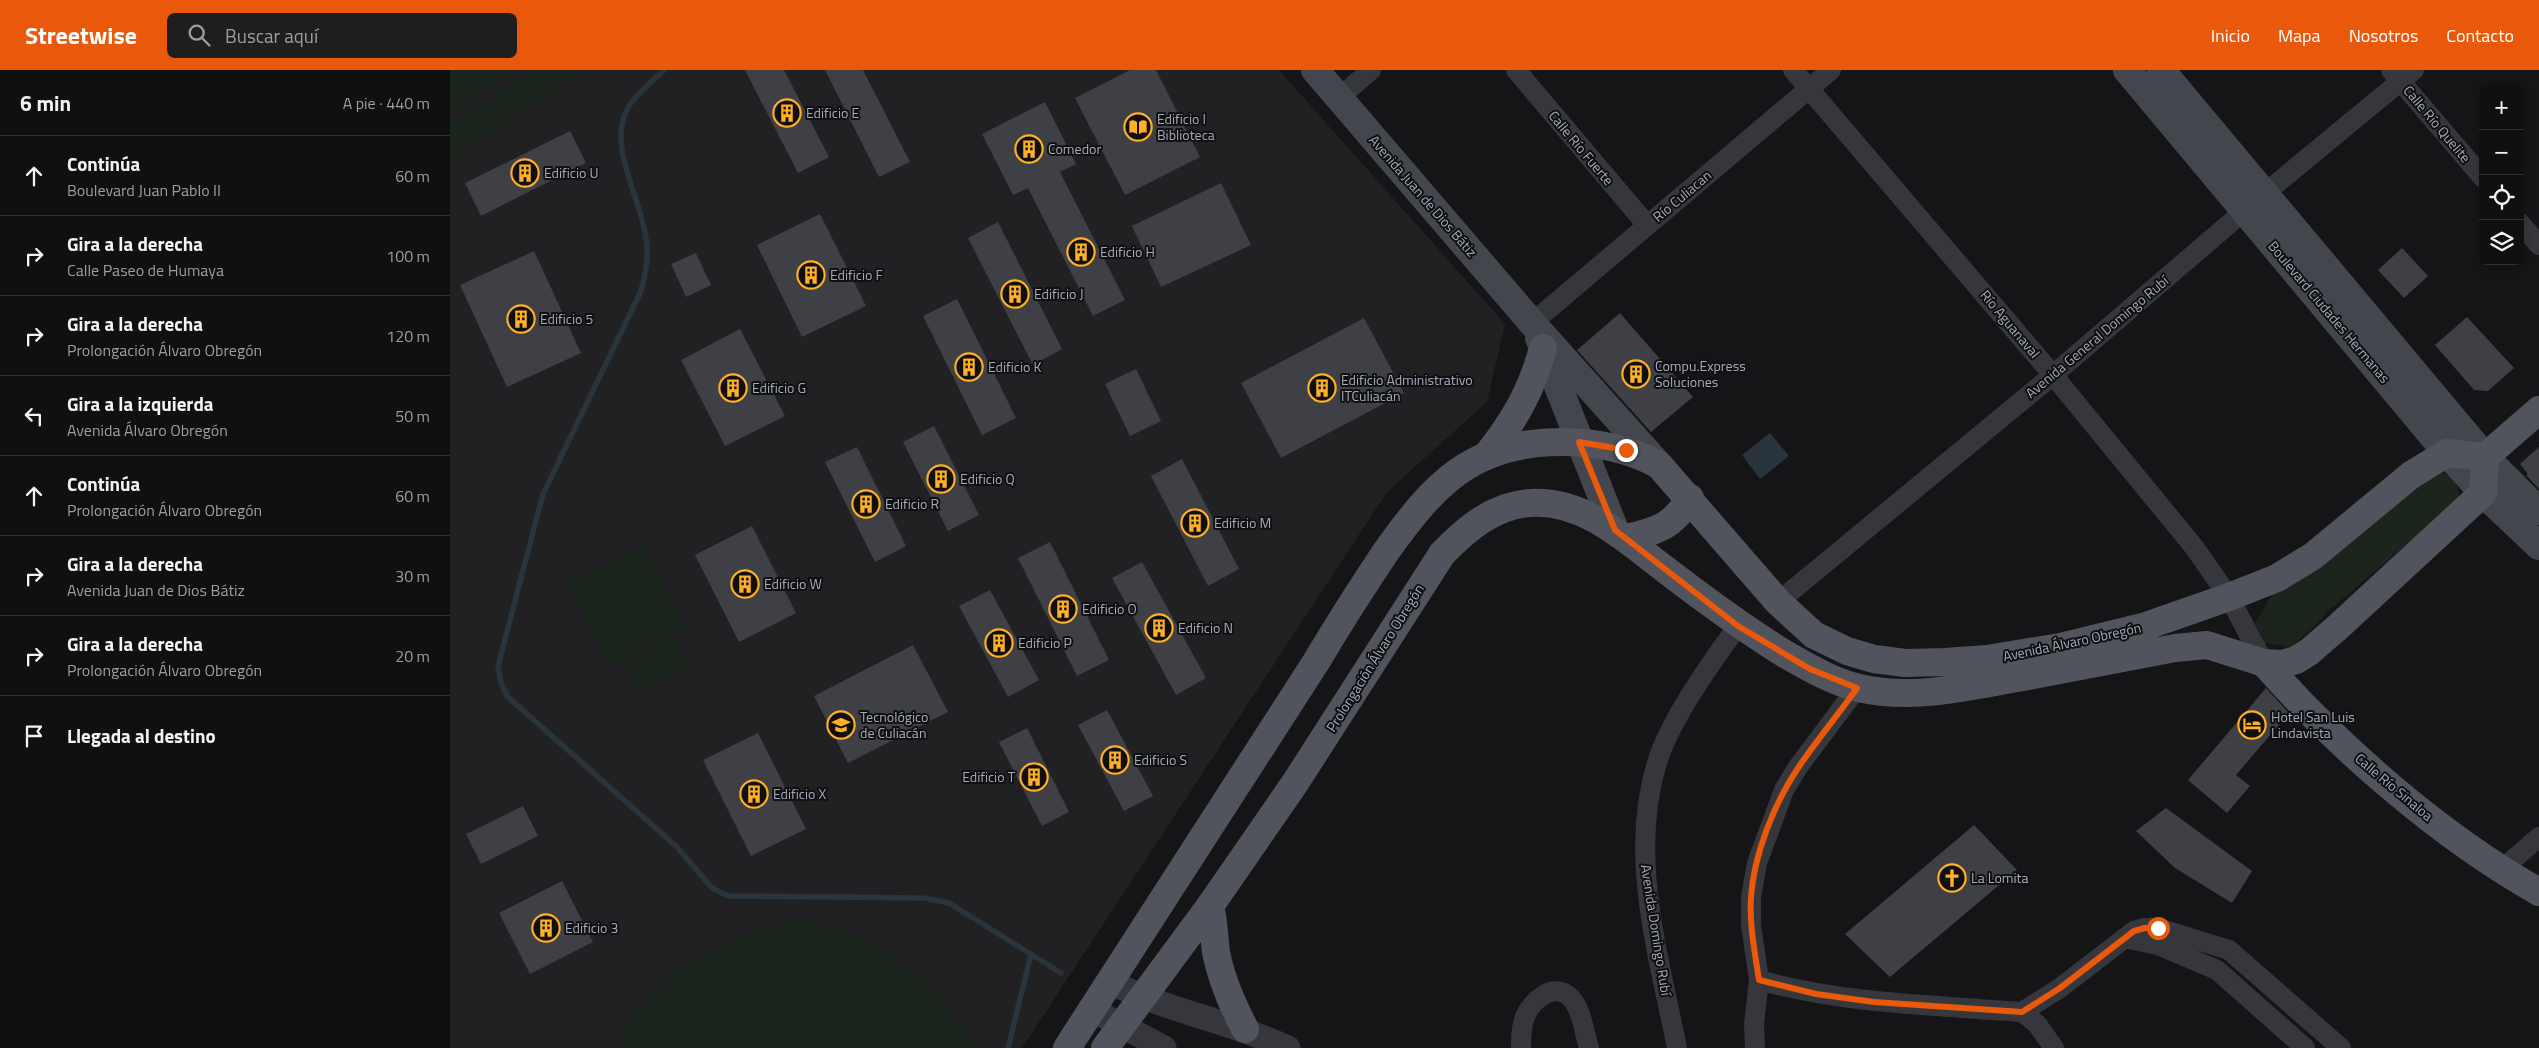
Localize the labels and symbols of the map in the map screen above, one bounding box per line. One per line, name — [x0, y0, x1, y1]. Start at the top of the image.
street label: Calle Río Quelite — [2399, 80, 2476, 167]
building icon: Edificio E — [772, 98, 802, 128]
place label: Edificio E — [806, 102, 859, 123]
street label: Calle Río Fuerte — [1544, 106, 1619, 190]
place label: Edificio I Biblioteca — [1157, 108, 1215, 145]
library icon: Edificio I Biblioteca — [1123, 112, 1153, 142]
street label: Avenida Juan de Dios Bátiz — [1364, 130, 1482, 261]
building icon: Comedor — [1014, 134, 1044, 164]
place label: Comedor — [1048, 138, 1101, 159]
building icon: Edificio U — [510, 158, 540, 188]
place label: Edificio U — [544, 162, 598, 183]
street label: Río Culiacan — [1648, 165, 1716, 226]
street label: Boulevard Ciudades Hermanas — [2263, 236, 2395, 387]
building icon: Edificio H — [1066, 237, 1096, 267]
place label: Edificio H — [1100, 241, 1155, 262]
building icon: Edificio F — [796, 260, 826, 290]
place label: Edificio F — [830, 264, 883, 285]
street label: Avenida General Domingo Rubí — [2021, 270, 2174, 403]
building icon: Edificio J — [1000, 279, 1030, 309]
place label: Edificio J — [1034, 283, 1083, 304]
street label: Río Aguanaval — [1976, 285, 2045, 362]
building icon: Edificio 5 — [506, 304, 536, 334]
place label: Edificio 5 — [540, 308, 593, 329]
building icon: Edificio K — [954, 352, 984, 382]
place label: Compu.Express Soluciones — [1655, 355, 1746, 392]
place label: Edificio K — [988, 356, 1041, 377]
building icon: Compu.Express Soluciones — [1621, 359, 1651, 389]
place label: Edificio Administrativo ITCuliacán — [1341, 369, 1473, 406]
building icon: Edificio G — [718, 373, 748, 403]
building icon: Edificio Administrativo ITCuliacán — [1307, 373, 1337, 403]
place label: Edificio G — [752, 377, 806, 398]
route end — [1615, 439, 1638, 462]
building icon: Edificio Q — [926, 464, 956, 494]
place label: Edificio Q — [960, 468, 1015, 489]
building icon: Edificio R — [851, 489, 881, 519]
place label: Edificio R — [885, 493, 939, 514]
building icon: Edificio M — [1180, 508, 1210, 538]
place label: Edificio M — [1214, 512, 1271, 533]
building icon: Edificio W — [730, 569, 760, 599]
place label: Edificio W — [764, 573, 822, 594]
street label: Prolongación Álvaro Obregón — [1320, 580, 1429, 736]
building icon: Edificio O — [1048, 594, 1078, 624]
place label: Edificio O — [1082, 598, 1137, 619]
building icon: Edificio N — [1144, 613, 1174, 643]
place label: Edificio N — [1178, 617, 1233, 638]
street label: Avenida Álvaro Obregón — [2001, 617, 2143, 666]
building icon: Edificio P — [984, 628, 1014, 658]
place label: Edificio P — [1018, 632, 1072, 653]
place label: Tecnológico de Culiacán — [860, 706, 928, 743]
place label: Hotel San Luis Lindavista — [2271, 706, 2355, 743]
school or university icon: Tecnológico de Culiacán — [826, 710, 856, 740]
hotel icon: Hotel San Luis Lindavista — [2237, 710, 2267, 740]
building icon: Edificio S — [1100, 745, 1130, 775]
street label: Calle Río Sinaloa — [2351, 748, 2438, 826]
place label: Edificio S — [1134, 749, 1187, 770]
building icon: Edificio T — [1019, 762, 1049, 792]
place label: Edificio T — [962, 766, 1016, 787]
building icon: Edificio X — [739, 779, 769, 809]
place label: Edificio X — [773, 783, 826, 804]
street label: Avenida Domingo Rubí — [1636, 863, 1677, 998]
church icon: La Lomita — [1937, 863, 1967, 893]
place label: La Lomita — [1971, 867, 2029, 888]
building icon: Edificio 3 — [531, 913, 561, 943]
place label: Edificio 3 — [565, 917, 618, 938]
route start — [2147, 917, 2170, 940]

